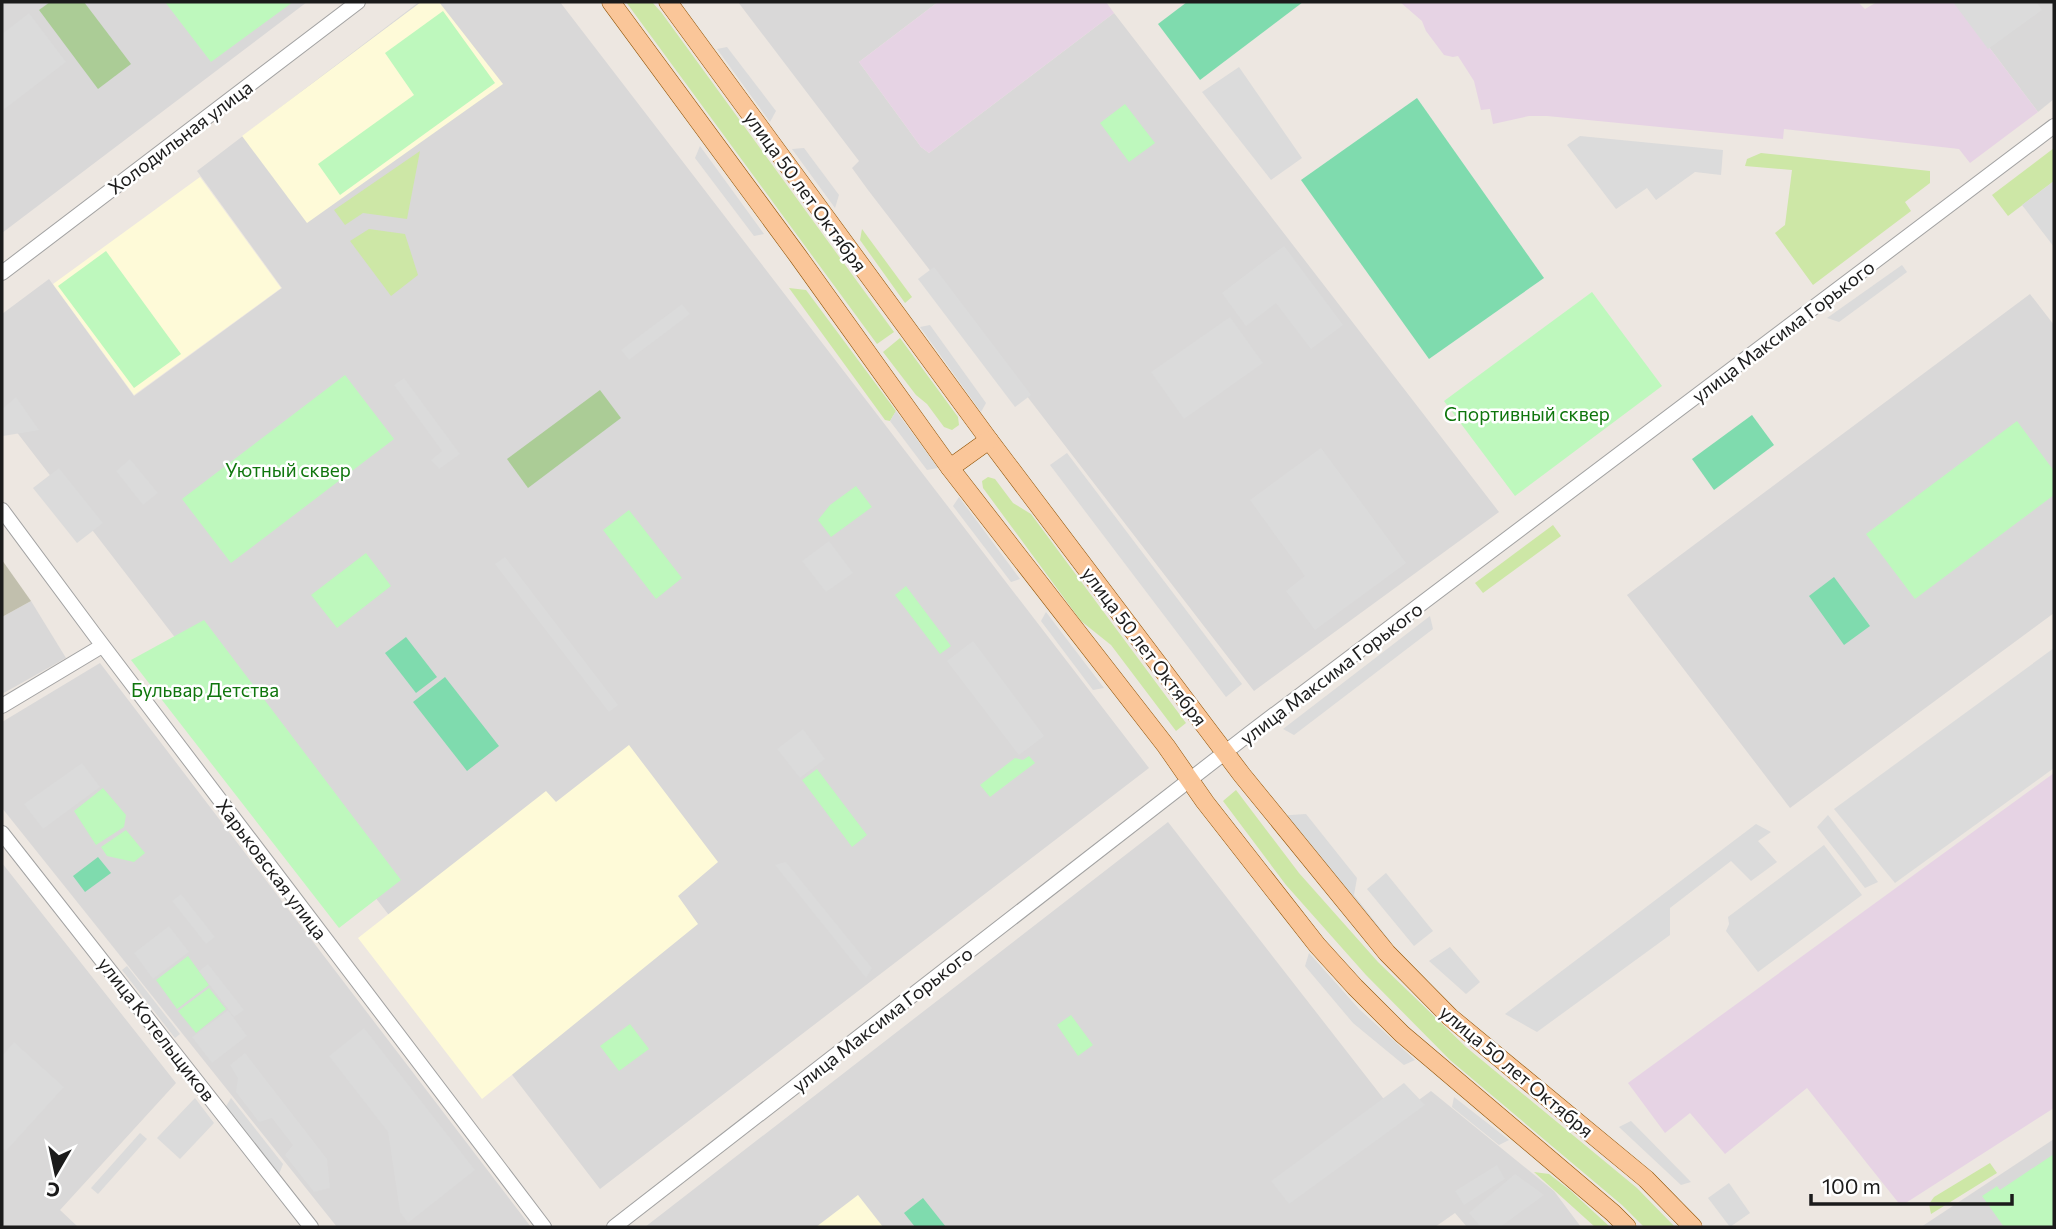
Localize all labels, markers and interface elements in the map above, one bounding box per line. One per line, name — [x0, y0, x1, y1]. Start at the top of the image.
street label: Холодильная улица — [103, 75, 257, 199]
street label: улица 50 лет Октября — [740, 106, 872, 276]
street label: улица Максима Горького — [1687, 255, 1879, 407]
park label: Спортивный сквер — [1444, 402, 1610, 425]
park label: Уютный сквер — [225, 458, 351, 481]
street label: улица 50 лет Октября — [1078, 562, 1212, 730]
street label: улица Максима Горького — [1235, 597, 1427, 749]
park label: Бульвар Детства — [131, 678, 279, 701]
street label: Харьковская улица — [212, 794, 332, 944]
street label: улица Максима Горького — [787, 941, 977, 1097]
street label: улица Котельщиков — [94, 952, 220, 1106]
street label: улица 50 лет Октября — [1436, 1000, 1598, 1142]
north arrow — [21, 1138, 91, 1208]
scale bar — [1811, 1162, 2012, 1206]
text: 100 m — [1822, 1173, 1881, 1198]
text: С — [45, 1178, 61, 1203]

